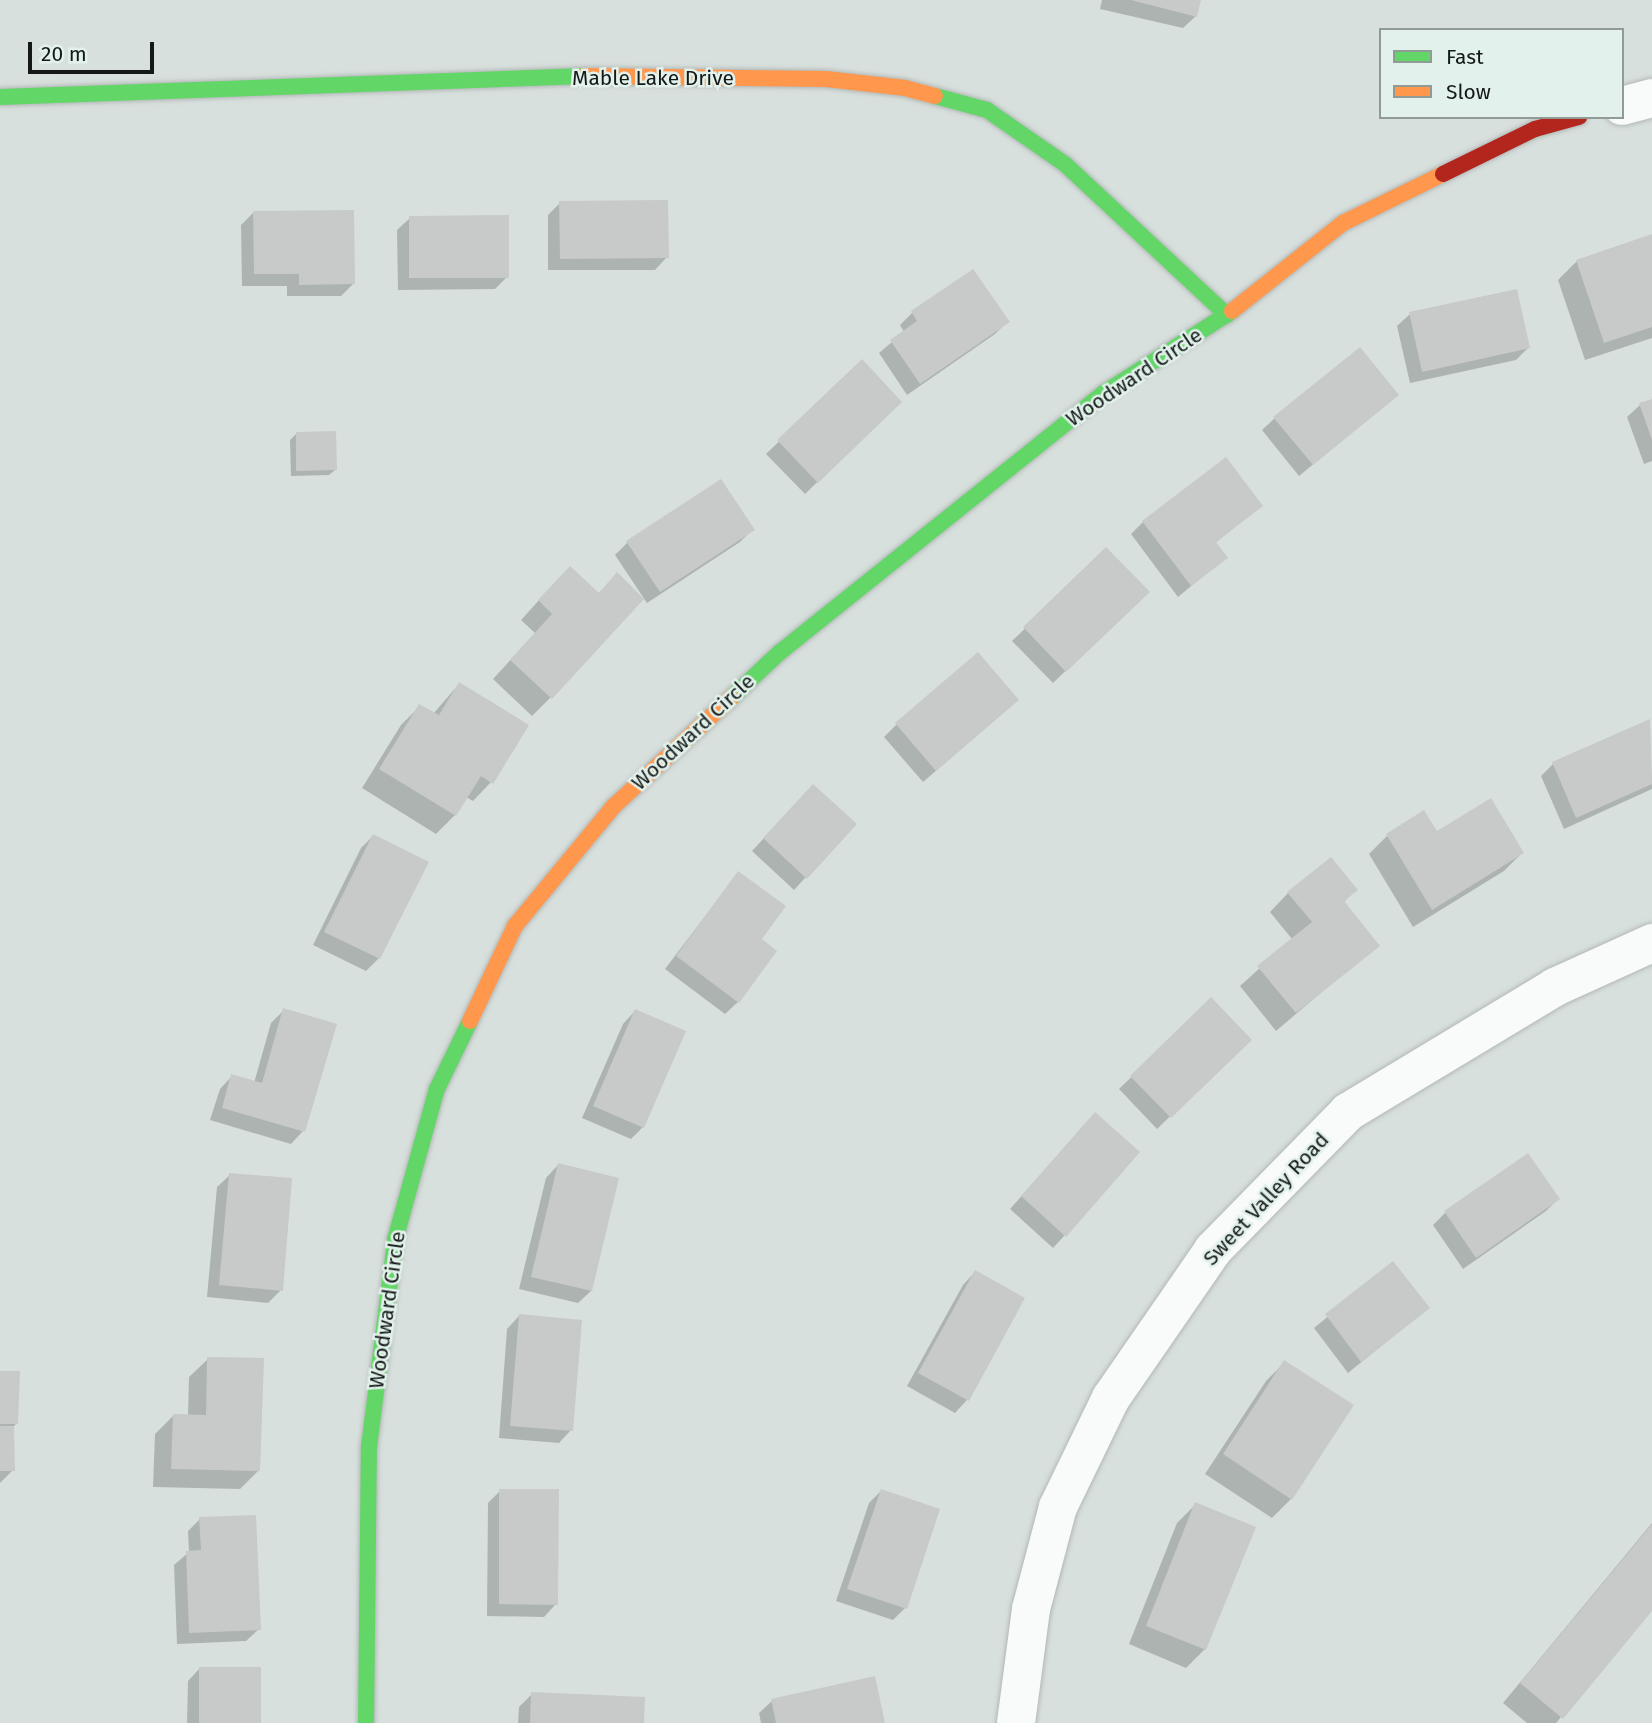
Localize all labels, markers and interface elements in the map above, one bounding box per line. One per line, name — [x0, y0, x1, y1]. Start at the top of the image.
scale bar — [32, 28, 158, 72]
legend — [1379, 28, 1624, 119]
text: 20 m — [41, 41, 87, 67]
text: Fast — [1446, 44, 1484, 70]
street label: Mable Lake Drive — [572, 65, 734, 91]
text: Slow — [1446, 79, 1491, 105]
street label: Woodward Circle — [1061, 322, 1207, 432]
street label: Woodward Circle — [626, 669, 760, 795]
street label: Sweet Valley Road — [1198, 1127, 1334, 1271]
street label: Woodward Circle — [363, 1230, 411, 1390]

